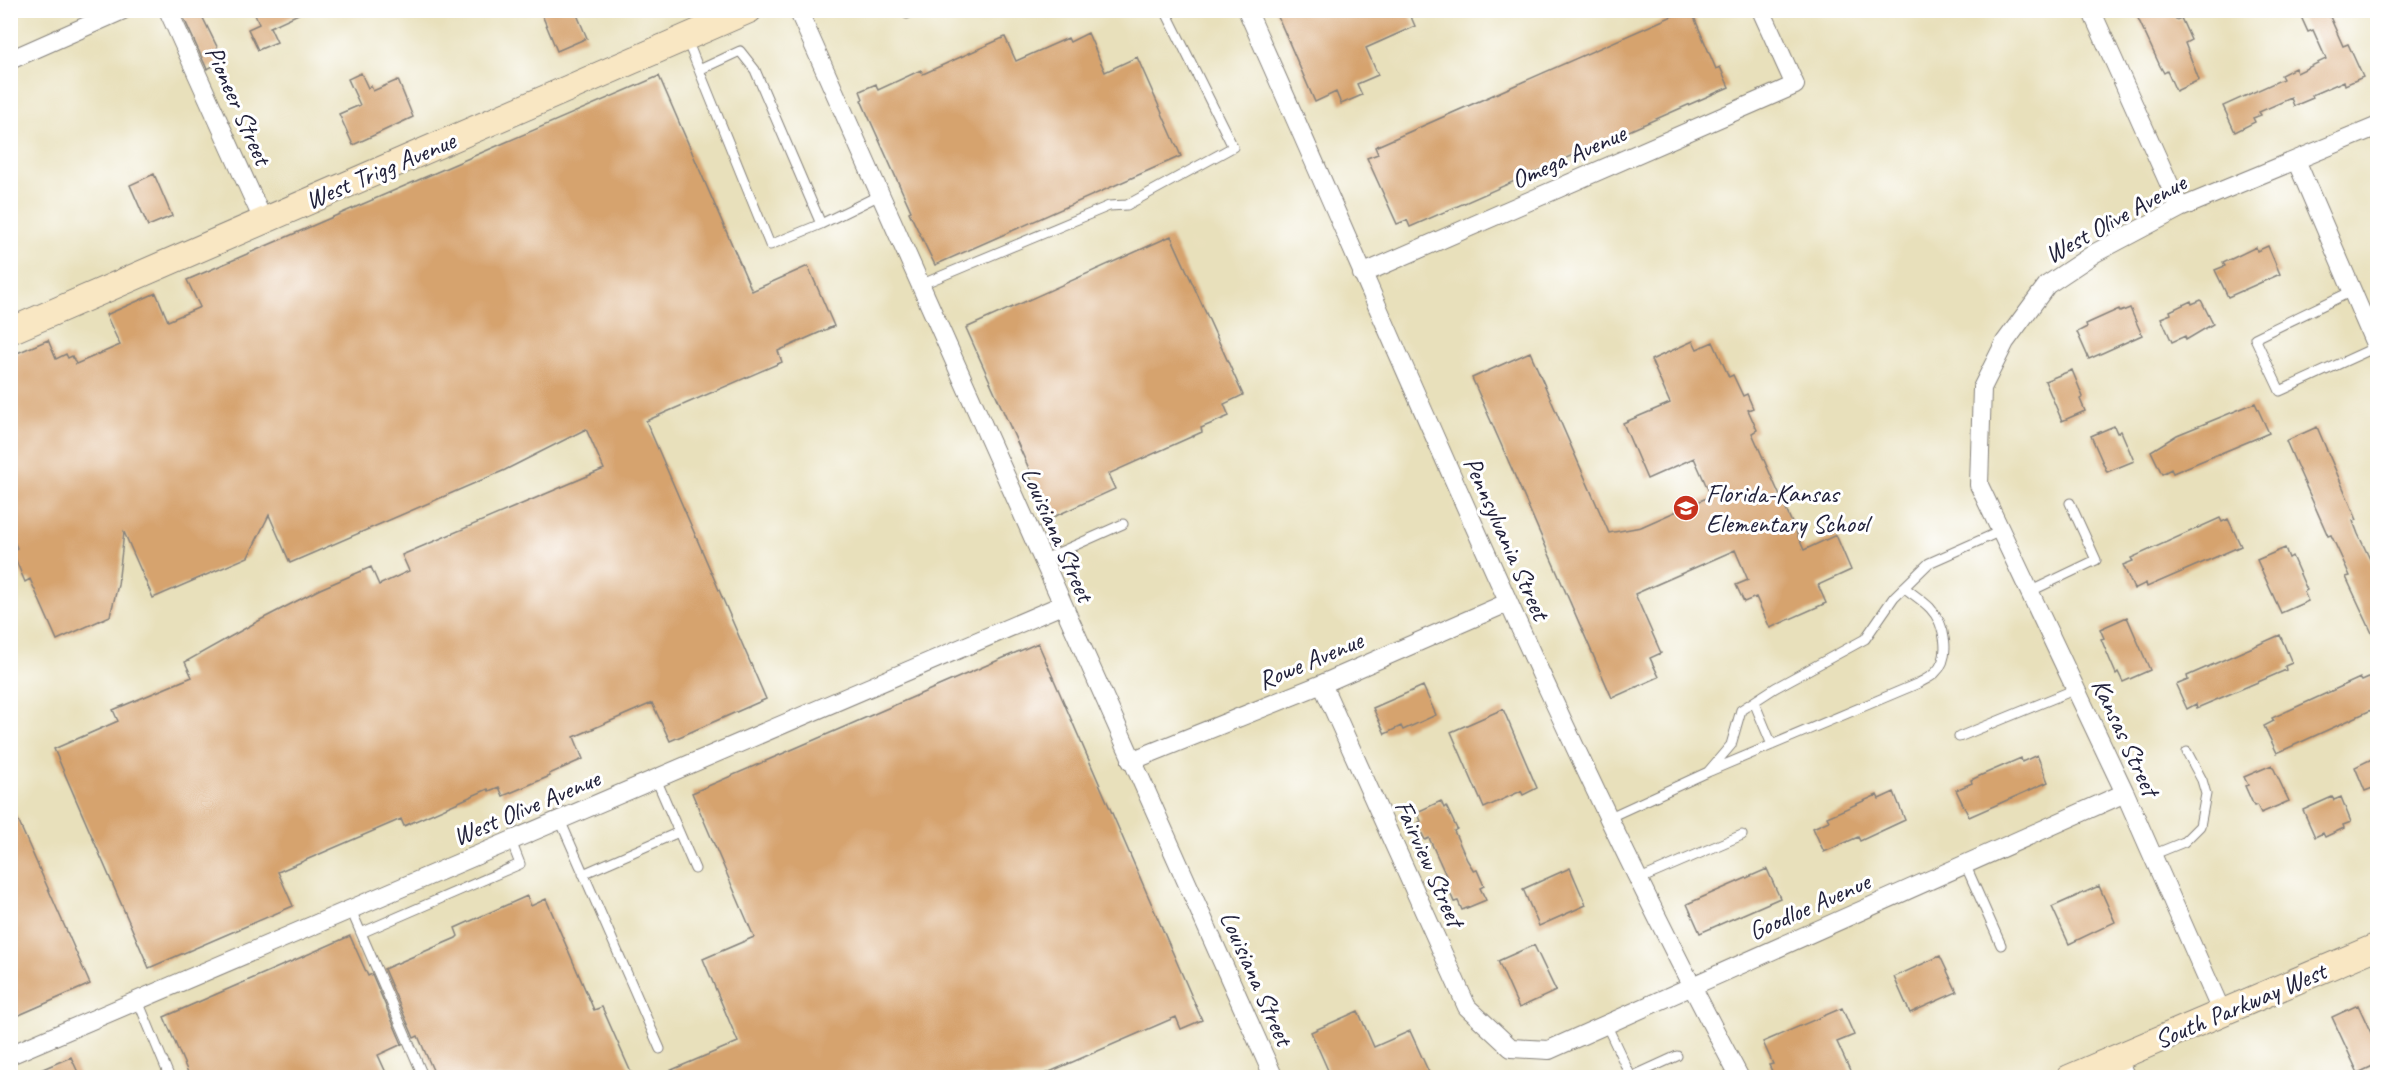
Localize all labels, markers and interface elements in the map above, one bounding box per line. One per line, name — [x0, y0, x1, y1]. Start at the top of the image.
street label: Pioneer Street — [198, 41, 280, 172]
street label: Omega Avenue — [1506, 116, 1632, 196]
street label: West Trigg Avenue — [300, 123, 462, 217]
street label: West Olive Avenue — [2039, 165, 2193, 271]
street label: Pennsylvania Street — [1456, 451, 1558, 627]
street label: Louisiana Street — [1013, 462, 1103, 609]
place label: Florida-Kansas Elementary School — [1706, 477, 1873, 540]
school or university icon: Florida-Kansas Elementary School — [1671, 493, 1701, 523]
street label: Rowe Avenue — [1253, 623, 1369, 697]
street label: Kansas Street — [2084, 673, 2169, 804]
street label: West Olive Avenue — [448, 761, 606, 853]
street label: Fairview Street — [1387, 795, 1473, 935]
street label: Goodloe Avenue — [1743, 864, 1877, 948]
street label: Louisiana Street — [1212, 906, 1302, 1053]
street label: South Parkway West — [2150, 954, 2333, 1056]

